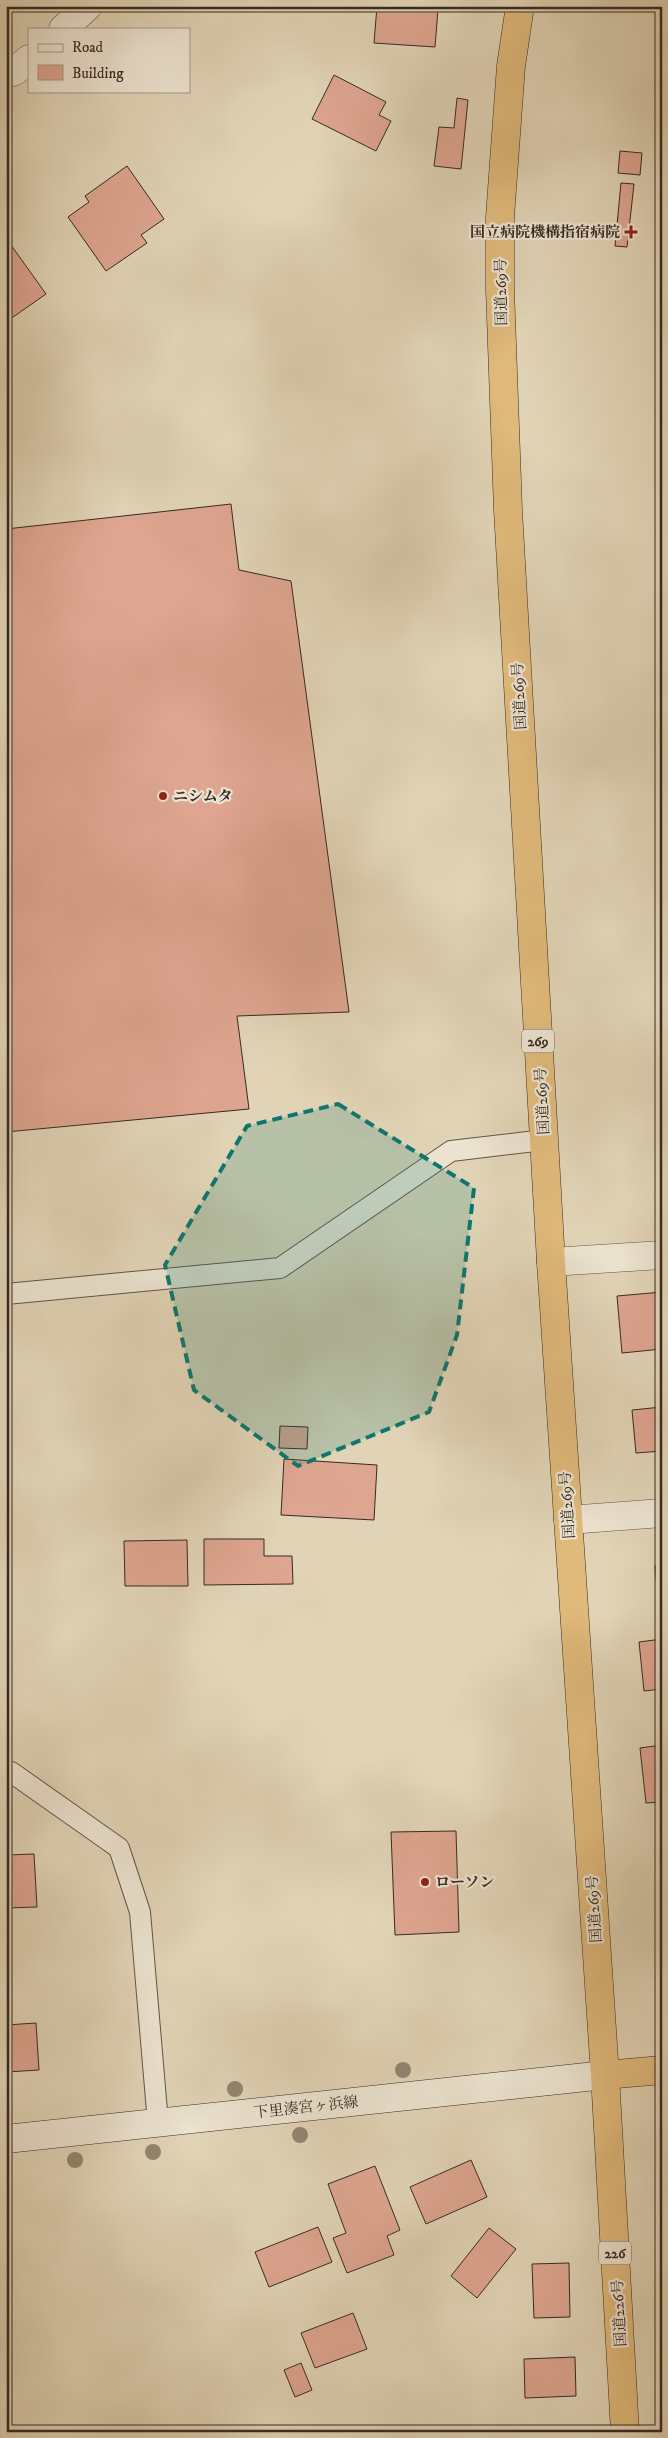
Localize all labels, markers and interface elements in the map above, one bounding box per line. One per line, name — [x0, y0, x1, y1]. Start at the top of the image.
legend — [28, 28, 190, 92]
text: Road — [72, 38, 104, 57]
text: Building — [72, 64, 124, 83]
place label: 国立病院機構指宿病院 — [470, 223, 620, 242]
marker: 国立病院機構指宿病院 — [624, 225, 638, 239]
street label: 国道269号 — [491, 258, 512, 326]
street label: 国道269号 — [508, 662, 531, 730]
place label: ニシムタ — [173, 787, 232, 806]
marker: ニシムタ — [157, 790, 169, 802]
road number: 269 — [522, 1030, 554, 1052]
street label: 国道269号 — [531, 1067, 554, 1135]
street label: 国道269号 — [556, 1471, 579, 1539]
place label: ローソン — [435, 1873, 494, 1892]
street label: 国道269号 — [583, 1875, 606, 1943]
marker: ローソン — [419, 1876, 431, 1888]
street label: 下里湊宮ヶ浜線 — [253, 2093, 359, 2122]
road number: 226 — [599, 2242, 631, 2264]
street label: 国道226号 — [608, 2279, 631, 2347]

